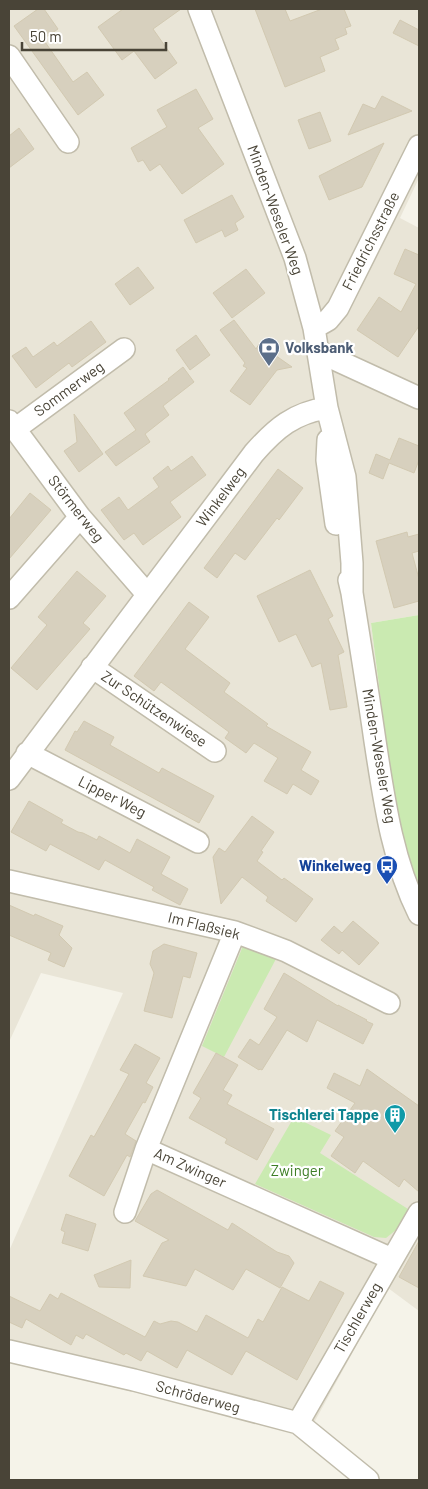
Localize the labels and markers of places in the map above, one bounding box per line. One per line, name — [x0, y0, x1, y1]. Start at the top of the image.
bank icon: Volksbank — [257, 336, 281, 367]
place label: Volksbank — [285, 338, 353, 356]
bus stop icon: Winkelweg — [375, 854, 399, 885]
place label: Winkelweg — [299, 856, 371, 874]
building icon: Tischlerei Tappe — [383, 1103, 407, 1134]
place label: Tischlerei Tappe — [269, 1105, 379, 1123]

